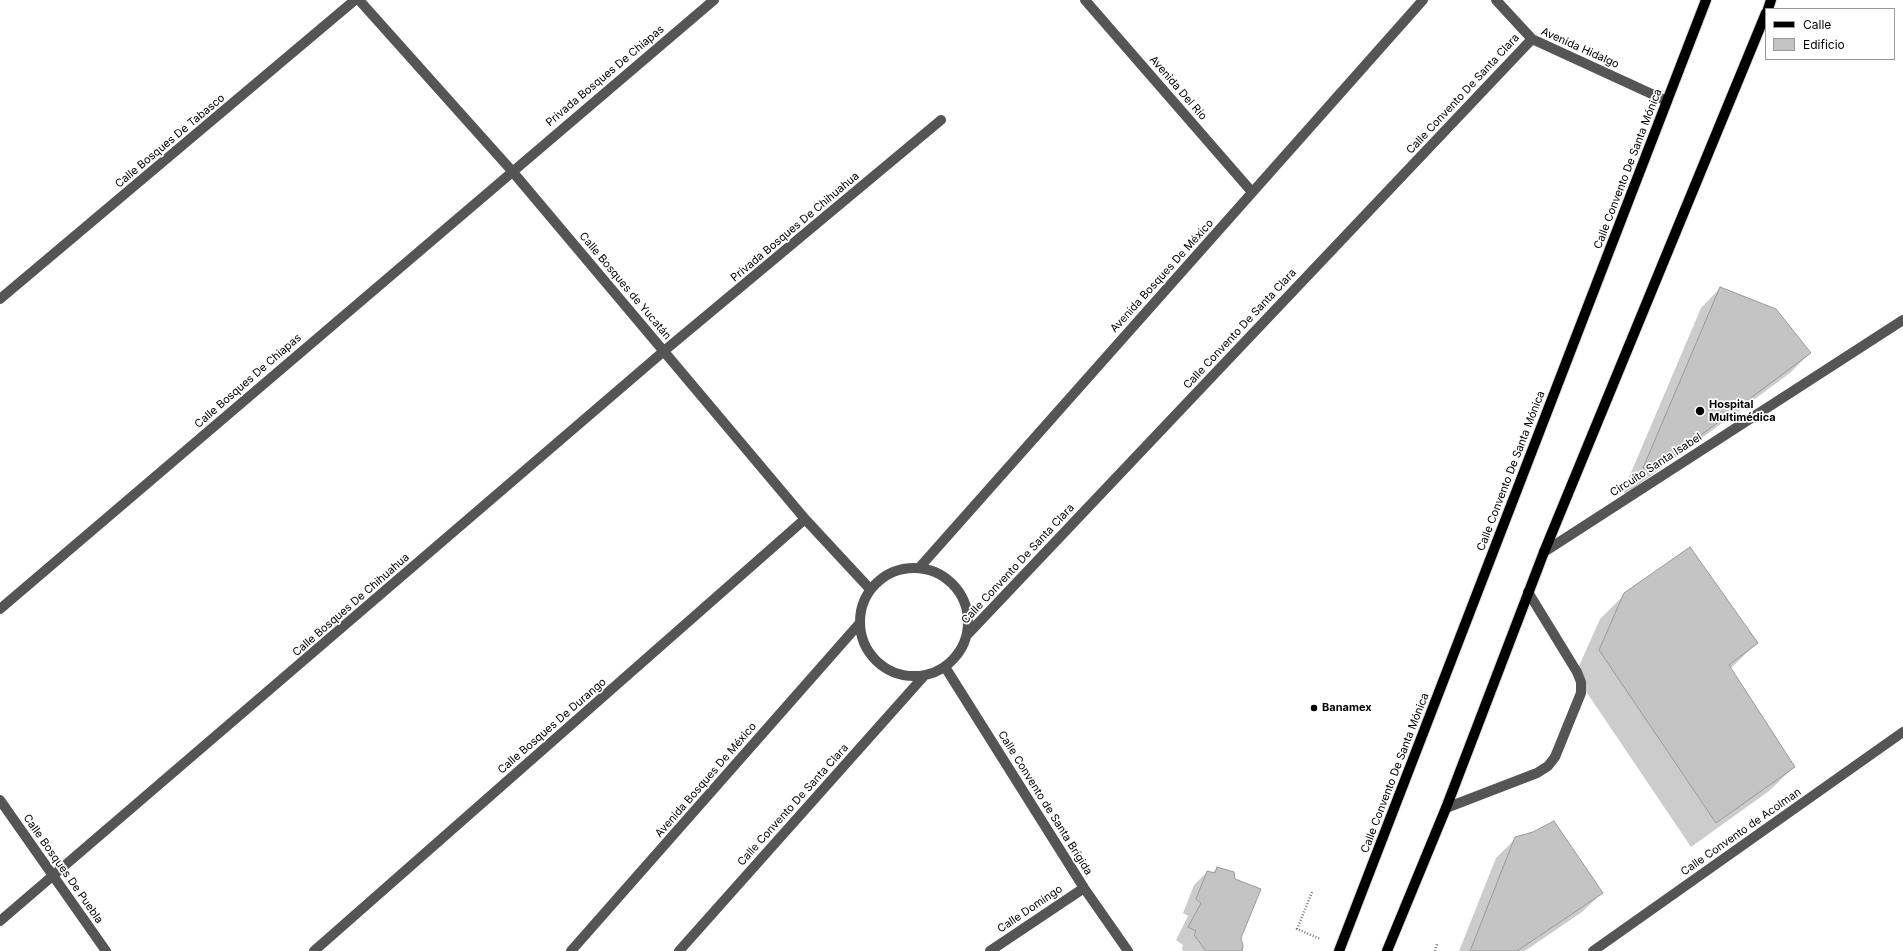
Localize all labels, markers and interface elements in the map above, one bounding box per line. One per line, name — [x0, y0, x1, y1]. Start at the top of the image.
legend — [1765, 8, 1895, 60]
text: Calle — [1803, 17, 1831, 32]
street label: Privada Bosques De Chiapas — [543, 23, 667, 129]
street label: Avenida Hidalgo — [1539, 25, 1621, 71]
street label: Calle Convento De Santa Clara — [1404, 31, 1522, 157]
text: Edificio — [1803, 37, 1845, 52]
street label: Avenida Del Río — [1147, 53, 1209, 123]
street label: Calle Convento De Santa Mónica — [1591, 87, 1665, 251]
street label: Calle Bosques De Tabasco — [113, 91, 227, 191]
street label: Privada Bosques De Chihuahua — [728, 169, 862, 285]
street label: Avenida Bosques De México — [1108, 217, 1216, 335]
street label: Calle Bosques de Yucatán — [576, 230, 674, 342]
street label: Calle Convento De Santa Clara — [1181, 266, 1299, 392]
street label: Calle Bosques De Chiapas — [192, 331, 304, 431]
street label: Calle Convento De Santa Mónica — [1474, 389, 1548, 553]
place label: Hospital Multimédica — [1709, 398, 1776, 424]
marker: Hospital Multimédica — [1694, 405, 1706, 417]
street label: Circuito Santa Isabel — [1608, 430, 1704, 500]
street label: Calle Convento De Santa Clara — [959, 501, 1077, 627]
street label: Calle Bosques De Chihuahua — [290, 551, 412, 659]
street label: Calle Bosques De Durango — [495, 675, 609, 777]
street label: Calle Convento De Santa Mónica — [1358, 691, 1432, 855]
place label: Banamex — [1322, 701, 1372, 715]
marker: Banamex — [1309, 703, 1319, 713]
street label: Avenida Bosques De México — [653, 720, 759, 840]
street label: Calle Convento de Santa Brígida — [995, 728, 1095, 878]
street label: Calle Convento De Santa Clara — [735, 741, 851, 869]
street label: Calle Convento de Acolman — [1678, 785, 1804, 879]
street label: Calle Bosques De Puebla — [20, 812, 106, 926]
street label: Calle Domingo — [995, 882, 1065, 936]

